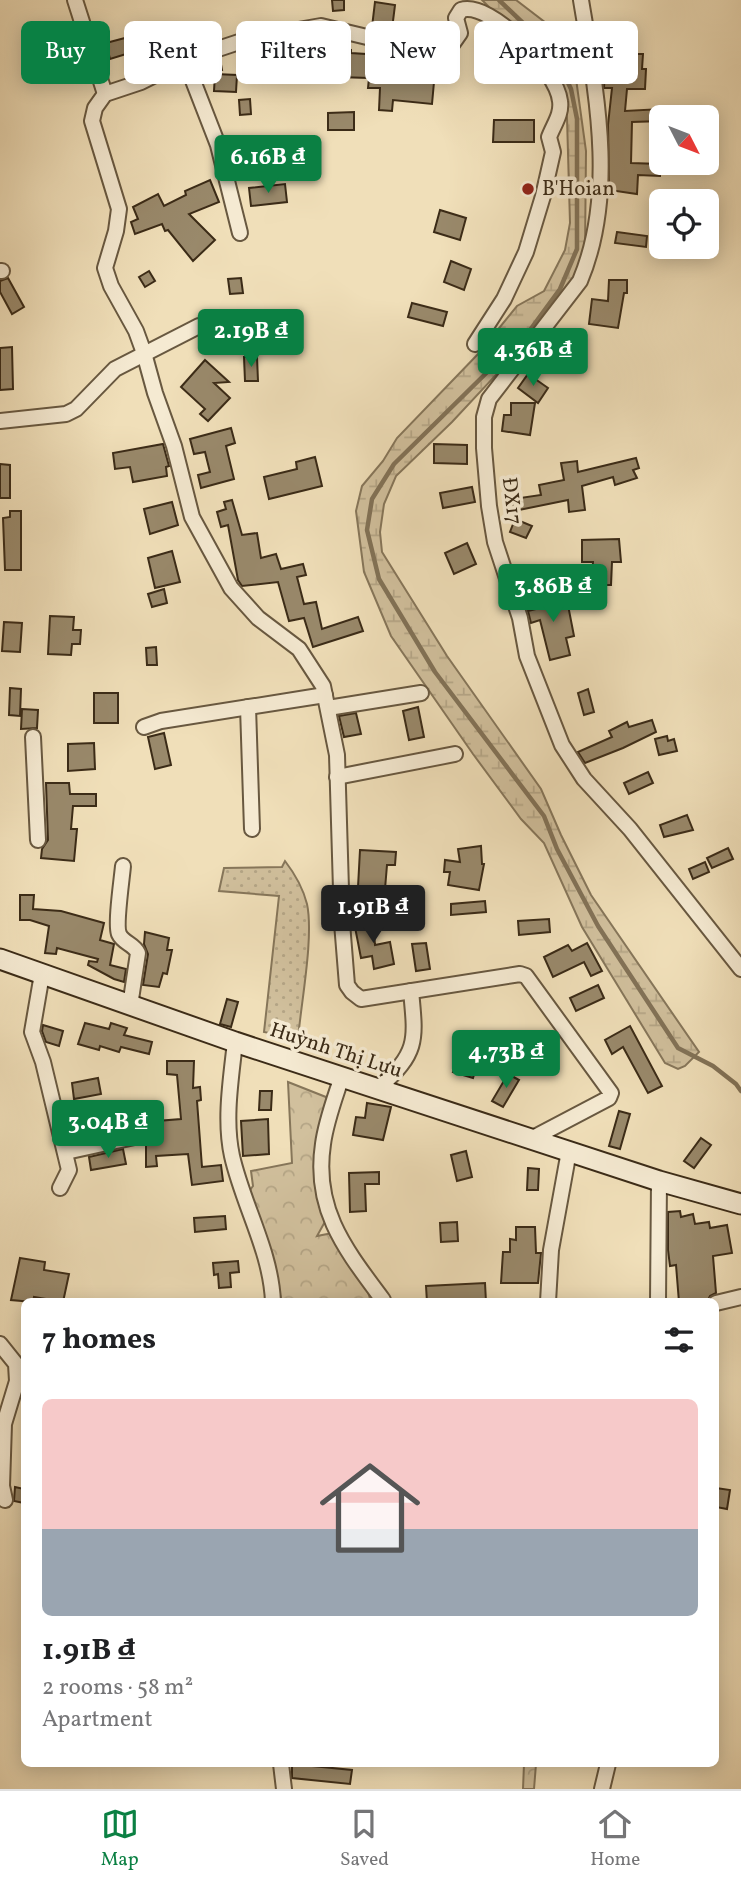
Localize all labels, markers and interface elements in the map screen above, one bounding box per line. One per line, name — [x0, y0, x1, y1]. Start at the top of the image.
chip: Buy — [21, 21, 110, 84]
chip: Rent — [124, 21, 222, 84]
chip: Filters — [236, 21, 351, 84]
chip: New — [365, 21, 460, 84]
chip: Apartment — [474, 21, 638, 84]
north arrow — [649, 105, 719, 175]
map controls — [649, 105, 719, 259]
pin: 6.16B ₫ — [203, 136, 333, 195]
text: 6.16B ₫ — [230, 142, 306, 174]
place label: B'Hoian — [542, 175, 615, 204]
marker: B'Hoian — [520, 181, 536, 197]
button: locate — [649, 189, 719, 259]
pin: 2.19B ₫ — [186, 310, 316, 369]
text: 2.19B ₫ — [214, 316, 288, 348]
pin: 4.36B ₫ — [468, 328, 598, 388]
text: 4.36B ₫ — [494, 335, 572, 367]
street label: ĐX17 — [494, 476, 528, 526]
pin: 3.86B ₫ — [488, 564, 618, 624]
text: 3.86B ₫ — [514, 571, 592, 603]
pin: 1.91B ₫ — [308, 886, 438, 945]
text: 1.91B ₫ — [337, 892, 409, 924]
street label: Huỳnh Thị Lựu — [266, 1016, 406, 1086]
pin: 4.73B ₫ — [441, 1030, 571, 1090]
text: 4.73B ₫ — [468, 1037, 544, 1069]
pin: 3.04B ₫ — [43, 1100, 173, 1160]
text: 3.04B ₫ — [68, 1107, 148, 1139]
text: 7 homes — [42, 1319, 156, 1361]
icon: filters — [660, 1321, 698, 1359]
icon: home — [307, 1445, 433, 1571]
text: 1.91B ₫ — [42, 1630, 136, 1672]
text: 2 rooms · 58 m² — [42, 1672, 193, 1704]
text: Apartment — [42, 1704, 153, 1736]
tab: Map — [101, 1805, 139, 1873]
tab: Saved — [340, 1805, 389, 1873]
tab: Home — [590, 1805, 640, 1873]

